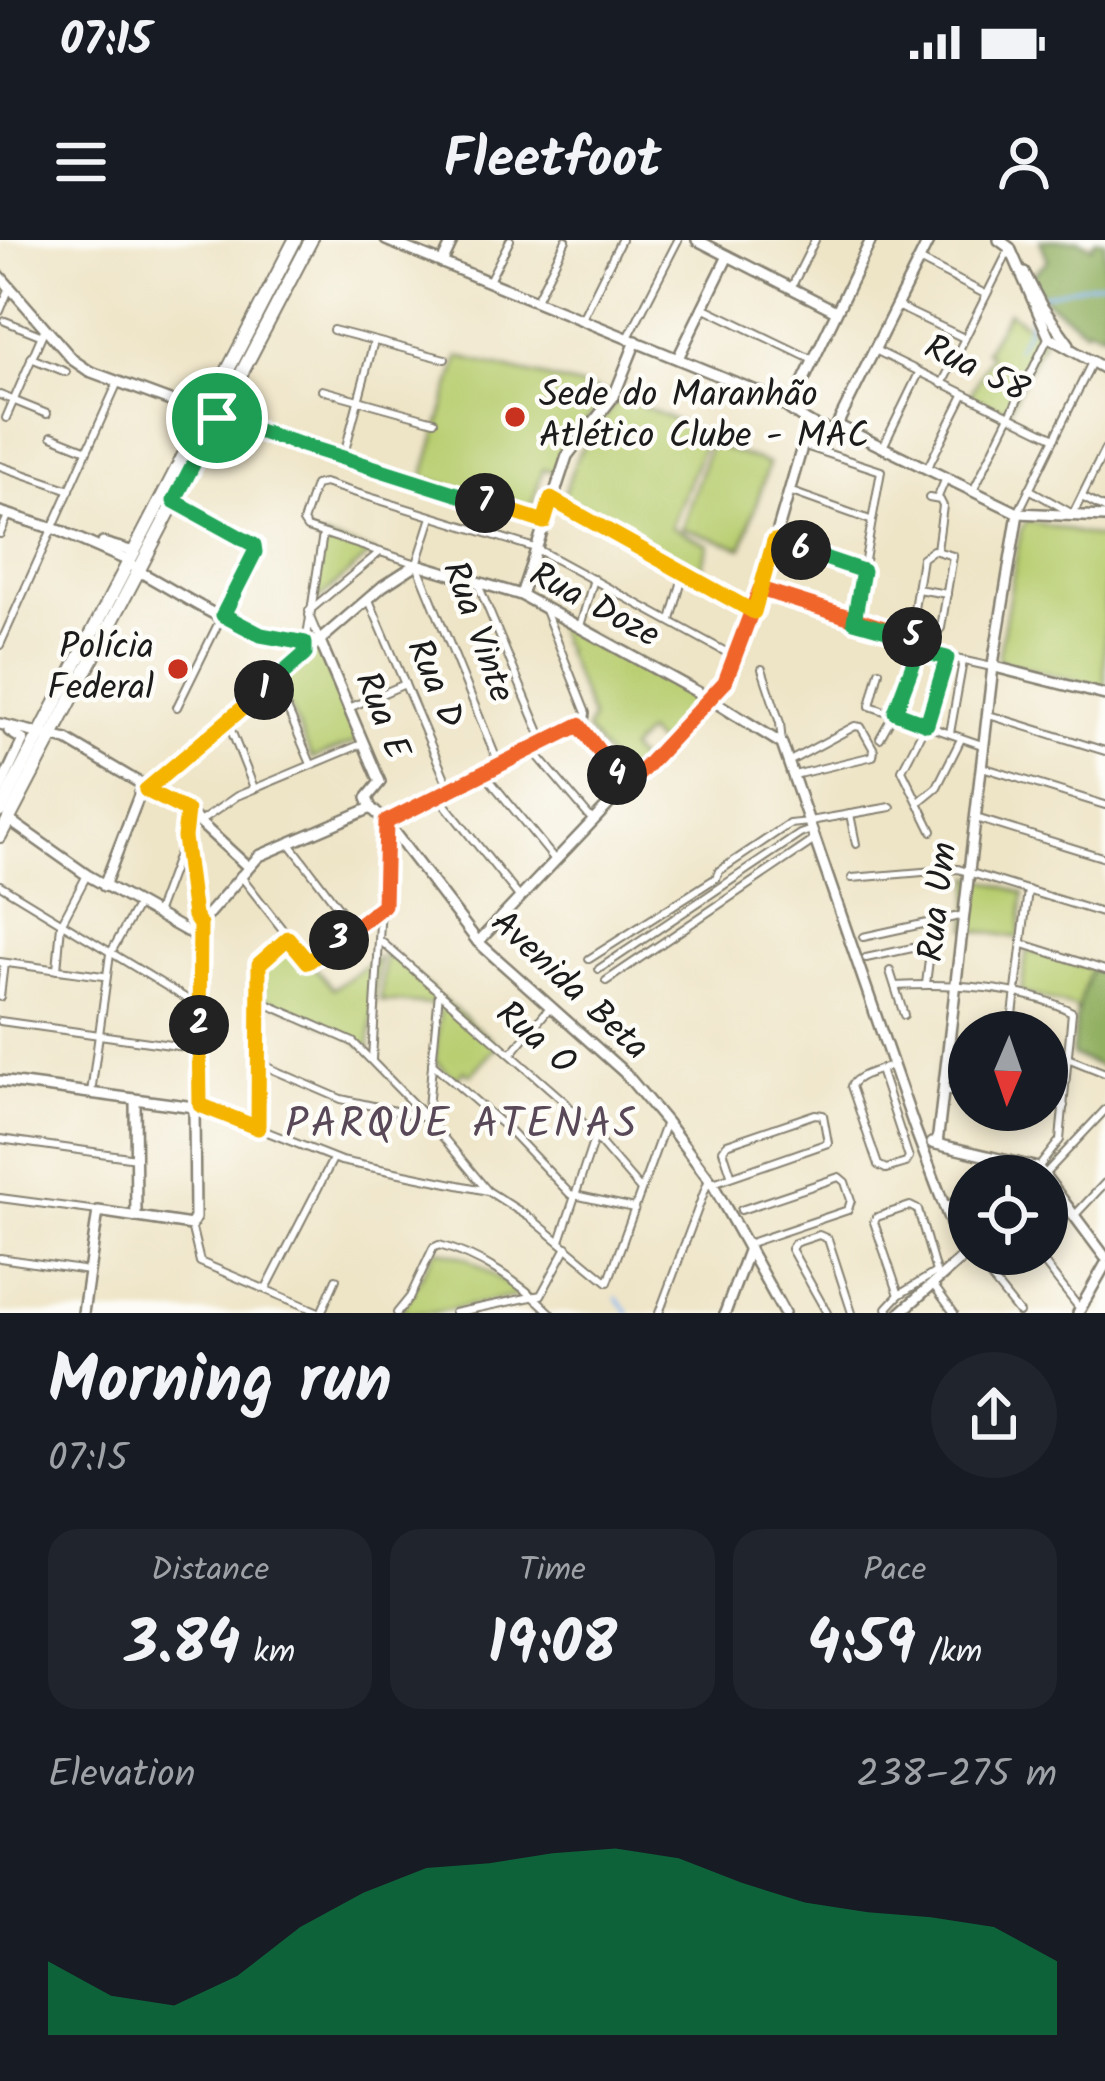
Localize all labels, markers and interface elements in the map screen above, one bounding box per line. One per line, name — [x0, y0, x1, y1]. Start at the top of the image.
text: 07:15 — [60, 6, 152, 78]
text: Fleetfoot — [444, 119, 661, 205]
icon: menu — [48, 129, 114, 195]
icon: person — [991, 129, 1057, 195]
street label: Rua 58 — [914, 320, 1039, 420]
pin — [166, 367, 268, 469]
place label: Sede do Maranhão Atlético Clube - MAC — [539, 368, 869, 466]
icon: arrive — [184, 385, 250, 451]
marker: Sede do Maranhão Atlético Clube - MAC — [502, 404, 528, 430]
pin: 7 — [455, 473, 515, 533]
text: 7 — [477, 476, 493, 529]
pin: 6 — [771, 520, 831, 580]
text: 6 — [792, 523, 810, 576]
street label: Rua Doze — [518, 548, 670, 664]
street label: Rua Vinte — [425, 553, 529, 711]
pin: 5 — [882, 607, 942, 667]
text: 5 — [904, 610, 920, 663]
place label: Polícia Federal — [47, 620, 154, 718]
street label: Rua D — [390, 630, 478, 738]
marker: Polícia Federal — [165, 656, 191, 682]
pin: 1 — [234, 660, 294, 720]
text: 1 — [259, 663, 269, 716]
street label: Rua E — [338, 663, 425, 770]
pin: 4 — [587, 745, 647, 805]
text: 4 — [608, 748, 626, 801]
street label: Rua Um — [903, 839, 975, 965]
street label: Avenida Beta — [476, 897, 662, 1075]
pin: 3 — [309, 910, 369, 970]
text: 3 — [330, 913, 348, 966]
street label: Rua O — [482, 987, 588, 1091]
pin: 2 — [169, 995, 229, 1055]
text: 2 — [189, 998, 209, 1051]
north arrow — [948, 1011, 1068, 1131]
map controls — [948, 1011, 1068, 1275]
district label: PARQUE ATENAS — [285, 1092, 639, 1159]
button: locate — [948, 1155, 1068, 1275]
text: Morning run — [48, 1331, 392, 1436]
button: share — [931, 1352, 1057, 1478]
text: 07:15 — [48, 1429, 128, 1491]
text: Distance — [151, 1545, 269, 1598]
text: Time — [519, 1545, 586, 1598]
text: Pace — [863, 1545, 926, 1598]
text: 3.84 — [125, 1598, 240, 1694]
text: 19:08 — [488, 1598, 617, 1694]
text: 4:59 — [807, 1598, 916, 1694]
text: km — [240, 1627, 295, 1680]
text: /km — [916, 1627, 982, 1680]
text: Elevation — [48, 1745, 196, 1807]
text: 238–275 m — [857, 1745, 1057, 1807]

